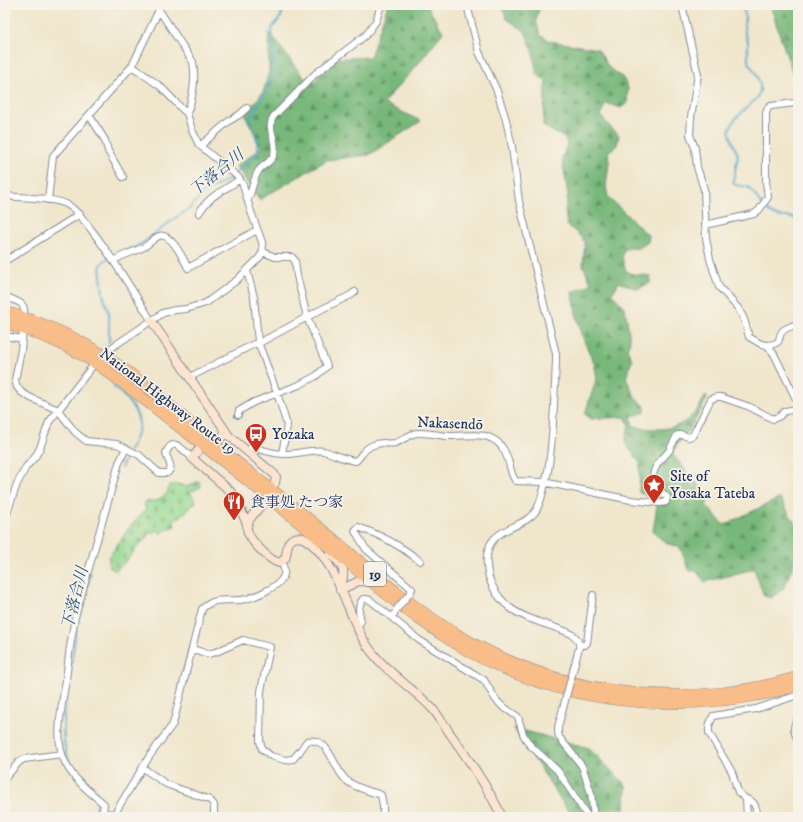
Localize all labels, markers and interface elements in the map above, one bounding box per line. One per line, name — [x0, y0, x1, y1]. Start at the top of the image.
water label: 下落合川 — [185, 144, 249, 201]
street label: National Highway Route 19 — [96, 344, 240, 459]
street label: Nakasendō — [417, 413, 483, 434]
bus stop icon: Yozaka — [243, 421, 269, 454]
place label: Yozaka — [272, 425, 315, 444]
place label: Site of Yosaka Tateba — [670, 467, 756, 503]
place icon: Site of Yosaka Tateba — [641, 472, 667, 505]
restaurant icon: 食事処 たつ家 — [221, 489, 247, 522]
place label: 食事処 たつ家 — [250, 493, 343, 512]
road number: 19 — [364, 562, 386, 586]
water label: 下落合川 — [58, 563, 93, 632]

